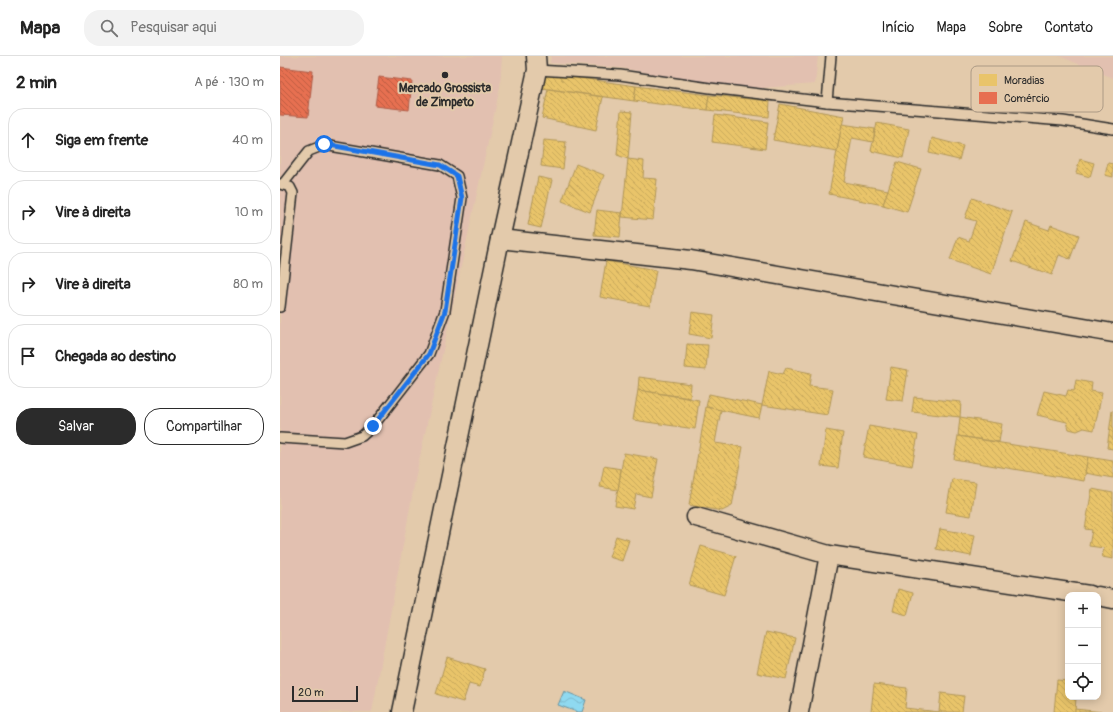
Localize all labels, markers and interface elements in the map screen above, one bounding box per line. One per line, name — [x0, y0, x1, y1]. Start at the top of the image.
search box — [84, 10, 364, 46]
text: Mapa — [20, 16, 60, 40]
icon: search — [98, 17, 120, 39]
text: Pesquisar aqui — [130, 18, 216, 37]
text: Início — [881, 19, 914, 36]
text: Mapa — [936, 19, 966, 36]
text: Sobre — [988, 19, 1022, 36]
text: Contato — [1044, 19, 1093, 36]
legend — [971, 66, 1103, 112]
marker: Mercado Grossista de Zimpeto — [440, 70, 450, 80]
text: 2 min — [16, 72, 57, 93]
text: A pé · 130 m — [194, 74, 264, 90]
text: Moradias — [1004, 74, 1044, 87]
place label: Mercado Grossista de Zimpeto — [399, 81, 492, 110]
text: Comércio — [1004, 92, 1049, 105]
icon: ahead — [17, 129, 39, 151]
text: Siga em frente — [55, 131, 148, 150]
text: 40 m — [232, 132, 263, 148]
route start — [315, 135, 333, 153]
icon: right — [17, 201, 39, 223]
text: Vire à direita — [55, 203, 131, 222]
text: 10 m — [235, 204, 263, 220]
icon: right — [17, 273, 39, 295]
text: Vire à direita — [55, 275, 131, 294]
text: 80 m — [233, 276, 263, 292]
icon: arrive — [17, 345, 39, 367]
text: Chegada ao destino — [55, 347, 176, 366]
button: Salvar — [16, 408, 136, 445]
button: Compartilhar — [144, 408, 264, 445]
route end — [364, 417, 382, 435]
map controls — [1065, 592, 1101, 700]
button: + — [1065, 592, 1101, 628]
button: − — [1065, 628, 1101, 664]
button: locate — [1065, 664, 1101, 700]
scale bar — [292, 684, 358, 703]
text: 20 m — [298, 686, 324, 699]

